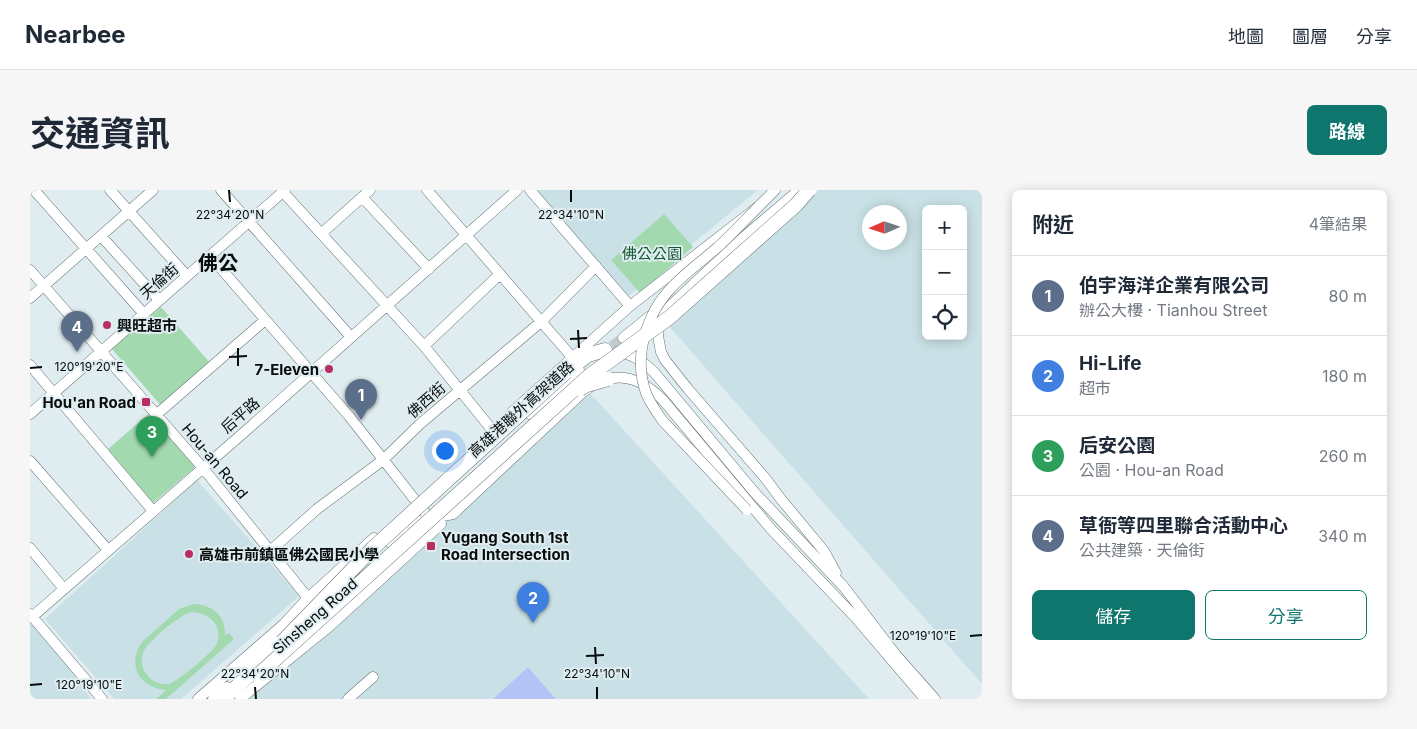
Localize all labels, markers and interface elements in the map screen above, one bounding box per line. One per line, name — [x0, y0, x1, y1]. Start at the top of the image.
text: Nearbee — [25, 20, 126, 49]
text: 地圖 — [1228, 26, 1264, 47]
text: 圖層 — [1292, 26, 1328, 47]
text: 分享 — [1356, 26, 1392, 47]
button: 路線 — [1307, 105, 1387, 155]
text: 交通資訊 — [30, 112, 170, 154]
north arrow — [862, 205, 907, 250]
map controls — [922, 205, 967, 340]
button: + — [922, 205, 967, 250]
text: 22°34'20"N — [196, 207, 264, 222]
text: 22°34'10"N — [538, 207, 604, 222]
text: 附近 — [1032, 212, 1074, 237]
text: 4筆結果 — [1309, 214, 1367, 234]
park label: 佛公公園 — [622, 244, 682, 263]
button: − — [922, 250, 967, 295]
district label: 佛公 — [198, 251, 238, 275]
street label: 天倫街 — [136, 259, 182, 303]
text: 伯宇海洋企業有限公司 — [1079, 274, 1269, 297]
text: 1 — [1045, 286, 1051, 306]
text: 80 m — [1328, 286, 1367, 306]
button: locate — [922, 295, 967, 340]
text: 辦公大樓 · Tianhou Street — [1079, 300, 1267, 320]
pin: 4 — [61, 311, 93, 352]
place label: 興旺超市 — [117, 316, 177, 335]
marker: 興旺超市 — [101, 319, 113, 331]
text: Hi-Life — [1079, 352, 1142, 375]
street label: 高雄港聯外高架道路 — [464, 357, 578, 461]
text: 120°19'20"E — [55, 359, 123, 374]
place label: 7-Eleven — [254, 360, 319, 379]
marker: 7-Eleven — [323, 363, 335, 375]
text: 2 — [1043, 366, 1053, 386]
text: 180 m — [1322, 366, 1367, 386]
street label: 佛西街 — [403, 378, 449, 422]
text: 超市 — [1079, 378, 1111, 398]
pin: 1 — [345, 379, 377, 420]
place label: Hou'an Road — [42, 393, 136, 412]
street label: 后平路 — [217, 393, 263, 437]
marker: Hou'an Road — [140, 396, 152, 408]
pin: 3 — [136, 416, 168, 457]
street label: Hou-an Road — [178, 419, 252, 503]
text: 后安公園 — [1079, 434, 1155, 457]
your location — [432, 438, 458, 464]
text: 3 — [1043, 446, 1053, 466]
text: 260 m — [1319, 446, 1367, 466]
text: 公園 · Hou-an Road — [1079, 460, 1224, 480]
text: 草衙等四里聯合活動中心 — [1079, 514, 1288, 537]
text: 4 — [1043, 526, 1053, 546]
text: 340 m — [1318, 526, 1367, 546]
place label: Yugang South 1st Road Intersection — [441, 528, 570, 564]
marker: Yugang South 1st Road Intersection — [425, 540, 437, 552]
text: 公共建築 · 天倫街 — [1079, 540, 1205, 560]
place label: 高雄市前鎮區佛公國民小學 — [199, 545, 379, 564]
marker: 高雄市前鎮區佛公國民小學 — [183, 548, 195, 560]
street label: Sinsheng Road — [269, 574, 361, 658]
pin: 2 — [517, 582, 549, 623]
button: 儲存 — [1032, 590, 1195, 640]
button: 分享 — [1205, 590, 1367, 640]
text: 120°19'10"E — [890, 628, 956, 643]
text: 22°34'20"N — [221, 666, 289, 681]
text: 22°34'10"N — [564, 666, 630, 681]
text: 120°19'10"E — [56, 677, 122, 692]

